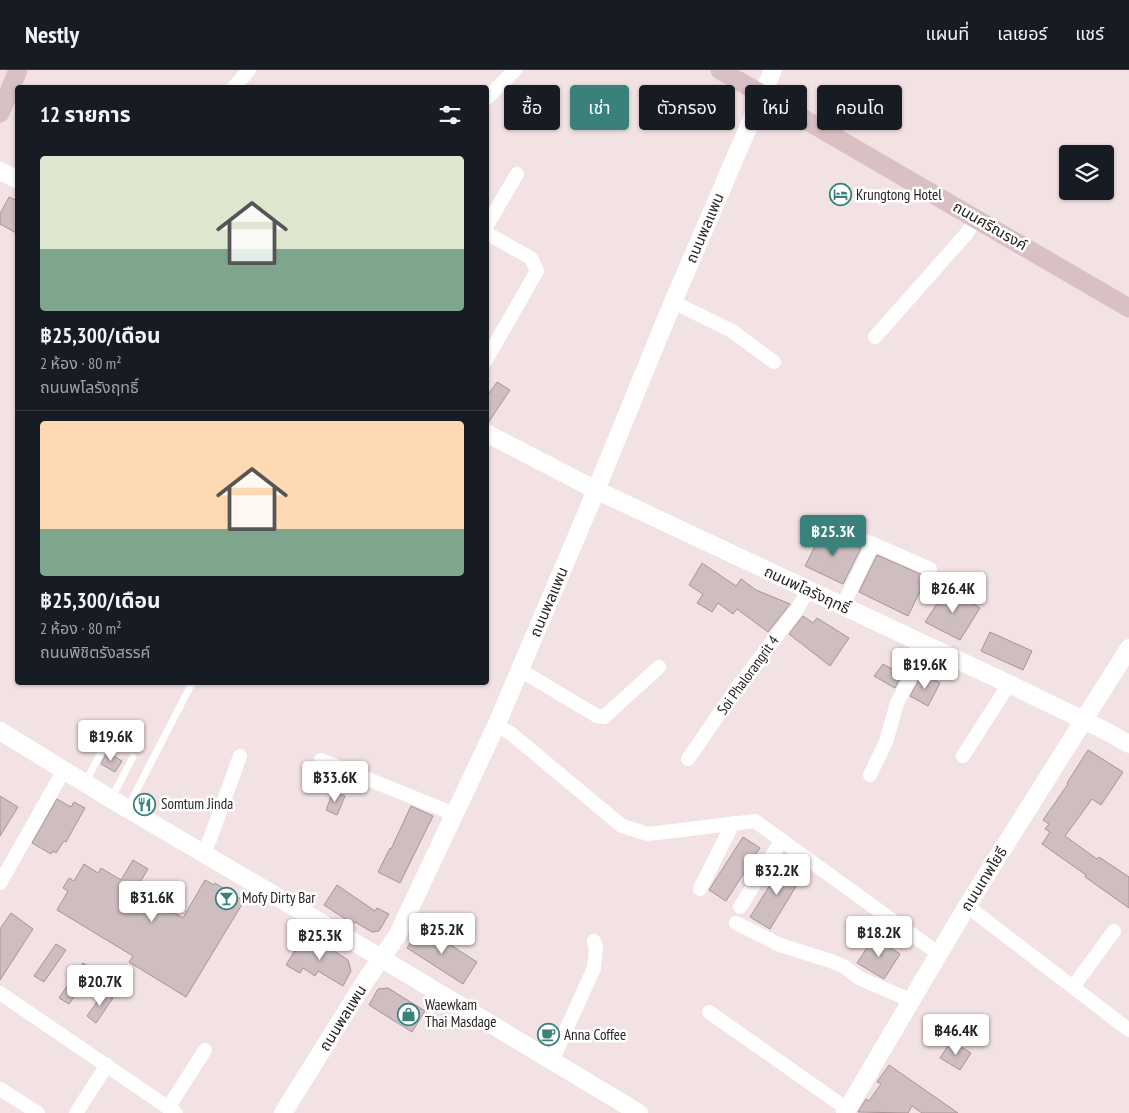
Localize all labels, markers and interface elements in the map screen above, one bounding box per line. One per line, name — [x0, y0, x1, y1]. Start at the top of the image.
text: Nestly — [25, 19, 79, 50]
text: แผนที่ — [925, 22, 969, 45]
text: เลเยอร์ — [997, 22, 1047, 45]
text: แชร์ — [1075, 22, 1104, 45]
chip: ซื้อ — [504, 85, 560, 130]
chip: เช่า — [570, 85, 629, 130]
chip: ตัวกรอง — [639, 85, 735, 130]
chip: ใหม่ — [745, 85, 807, 130]
chip: คอนโด — [817, 85, 902, 130]
text: 12 รายการ — [40, 101, 131, 128]
icon: filters — [436, 101, 464, 129]
map controls — [1059, 145, 1114, 200]
button: layers — [1059, 145, 1114, 200]
hotel icon: Krungtong Hotel — [828, 183, 852, 207]
place label: Krungtong Hotel — [856, 185, 942, 204]
icon: home — [207, 188, 297, 278]
street label: ถนนพลแพน — [681, 190, 728, 266]
street label: ถนนศรีณรงค์ — [950, 197, 1031, 254]
text: ฿25,300/เดือน — [40, 322, 161, 349]
text: 2 ห้อง · 80 m² — [40, 353, 121, 373]
text: ถนนพโลรังฤทธิ์ — [40, 377, 139, 397]
icon: home — [207, 454, 297, 544]
pin: ฿25.3K — [792, 514, 874, 557]
text: ฿25.3K — [811, 521, 855, 541]
street label: ถนนพโลรังฤทธิ์ — [761, 561, 853, 618]
street label: ถนนพลแพน — [525, 564, 572, 640]
pin: ฿26.4K — [912, 572, 994, 614]
text: ฿26.4K — [931, 578, 975, 598]
text: ฿25,300/เดือน — [40, 587, 161, 614]
text: 2 ห้อง · 80 m² — [40, 618, 121, 638]
street label: Soi Phalorangrit 4 — [712, 631, 783, 718]
text: ถนนพิชิตรังสรรค์ — [40, 642, 150, 662]
pin: ฿19.6K — [884, 648, 966, 690]
text: ฿19.6K — [903, 654, 947, 674]
pin: ฿19.6K — [70, 720, 152, 762]
text: ฿19.6K — [89, 726, 133, 746]
pin: ฿33.6K — [294, 760, 376, 803]
text: ฿33.6K — [313, 767, 357, 787]
restaurant icon: Somtum Jinda — [133, 792, 157, 816]
place label: Somtum Jinda — [161, 794, 233, 813]
street label: ถนนเทพโยธี — [956, 843, 1011, 915]
pin: ฿32.2K — [736, 854, 818, 896]
text: ฿32.2K — [755, 860, 799, 880]
pin: ฿31.6K — [111, 880, 193, 923]
bar icon: Mofy Dirty Bar — [214, 886, 238, 910]
text: ฿31.6K — [130, 887, 174, 907]
place label: Mofy Dirty Bar — [242, 888, 316, 907]
pin: ฿25.2K — [401, 912, 483, 955]
pin: ฿18.2K — [838, 916, 920, 958]
pin: ฿25.3K — [279, 918, 361, 961]
text: ฿25.2K — [420, 919, 464, 939]
text: ฿18.2K — [857, 922, 901, 942]
text: ฿25.3K — [298, 925, 342, 945]
pin: ฿20.7K — [59, 964, 141, 1007]
text: ฿20.7K — [78, 971, 122, 991]
street label: ถนนพลแพน — [315, 981, 370, 1054]
place label: Waewkam Thai Masdage — [425, 995, 497, 1031]
shop icon: Waewkam Thai Masdage — [397, 1002, 421, 1026]
pin: ฿46.4K — [915, 1014, 997, 1056]
text: ฿46.4K — [934, 1020, 978, 1040]
cafe icon: Anna Coffee — [536, 1023, 560, 1047]
place label: Anna Coffee — [564, 1025, 626, 1044]

